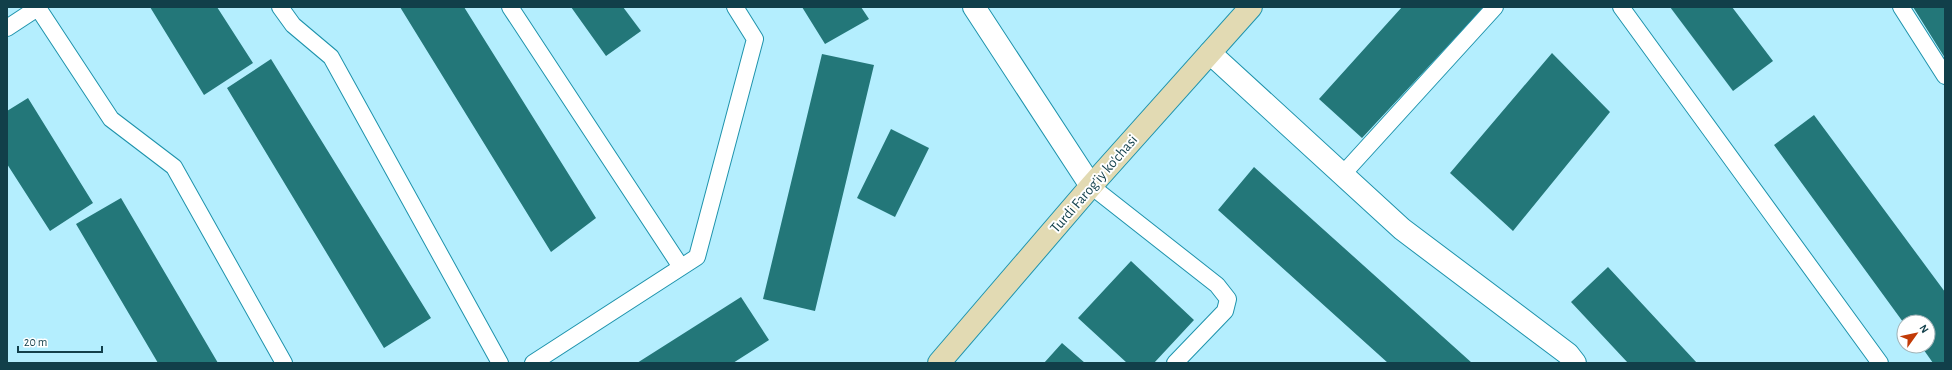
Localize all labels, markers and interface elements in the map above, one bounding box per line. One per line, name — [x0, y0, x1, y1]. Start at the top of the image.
street label: Turdi Farog'iy ko'chasi — [1048, 132, 1140, 236]
north arrow — [1896, 314, 1936, 354]
text: N — [1917, 323, 1931, 335]
scale bar — [18, 328, 102, 354]
text: 20 m — [24, 336, 47, 348]

